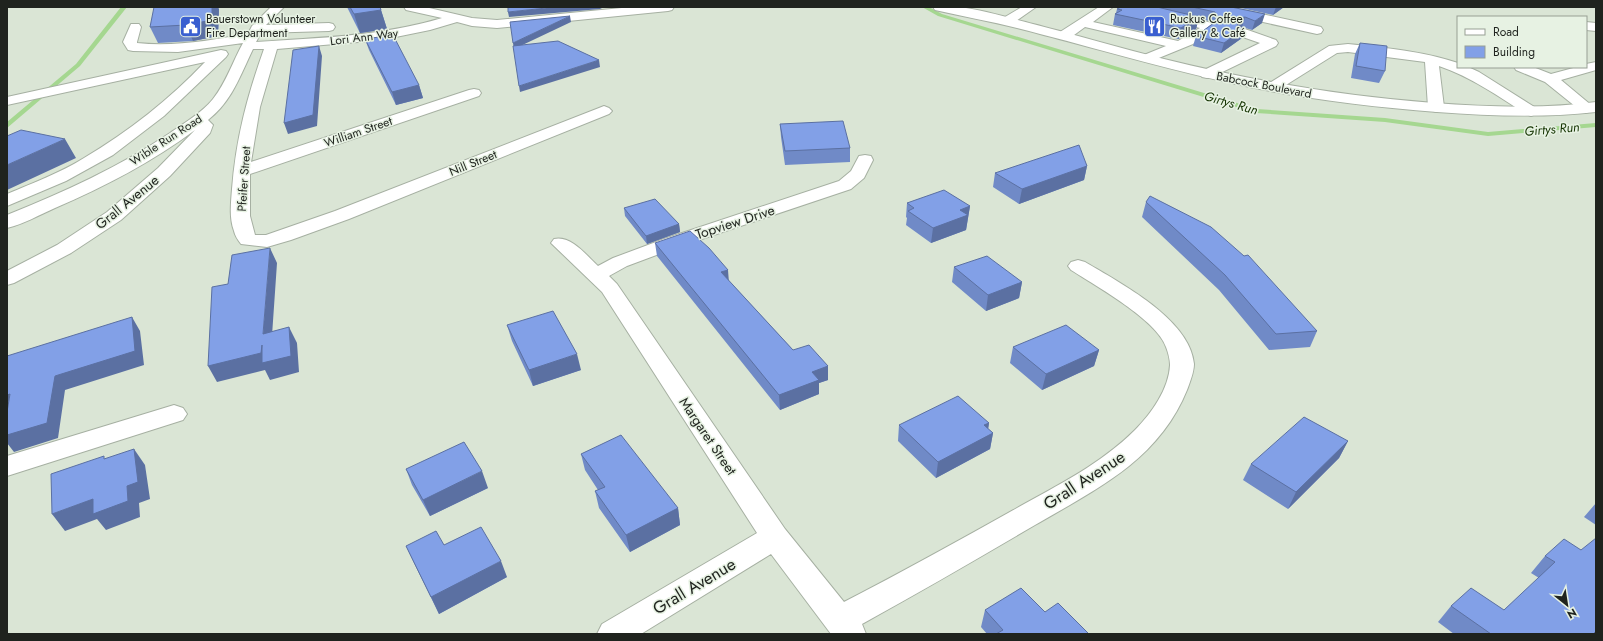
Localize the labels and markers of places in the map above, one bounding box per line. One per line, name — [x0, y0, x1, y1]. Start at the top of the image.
place label: Bauerstown Volunteer Fire Department — [206, 10, 316, 42]
place label: Ruckus Coffee Gallery & Café — [1170, 10, 1245, 42]
public building icon: Bauerstown Volunteer Fire Department — [177, 13, 203, 39]
restaurant icon: Ruckus Coffee Gallery & Café — [1142, 13, 1168, 39]

